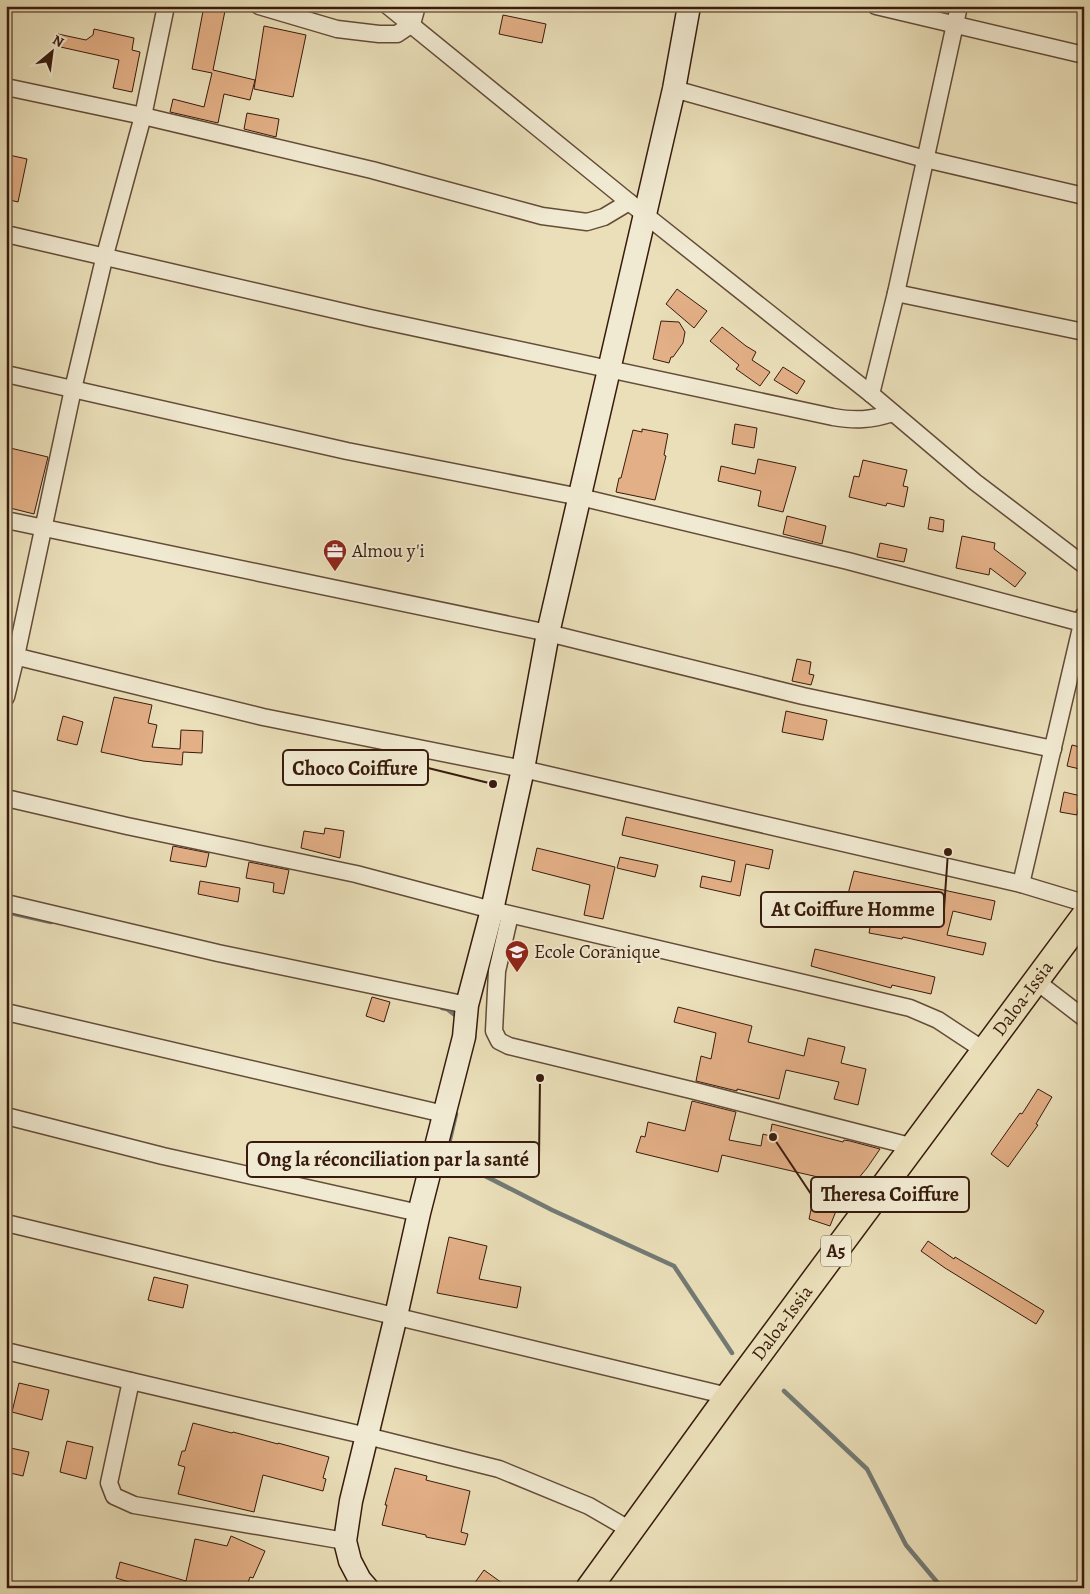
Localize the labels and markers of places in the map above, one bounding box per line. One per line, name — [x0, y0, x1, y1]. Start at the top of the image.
office icon: Almou y'i — [322, 538, 348, 572]
place label: Almou y'i — [351, 538, 425, 564]
callout: Choco Coiffure — [283, 750, 428, 785]
callout: At Coiffure Homme — [761, 892, 944, 927]
school or university icon: Ecole Coranique — [504, 939, 530, 973]
place label: Ecole Coranique — [534, 939, 660, 965]
callout: Ong la réconciliation par la santé — [247, 1142, 539, 1177]
callout: Theresa Coiffure — [811, 1177, 969, 1212]

